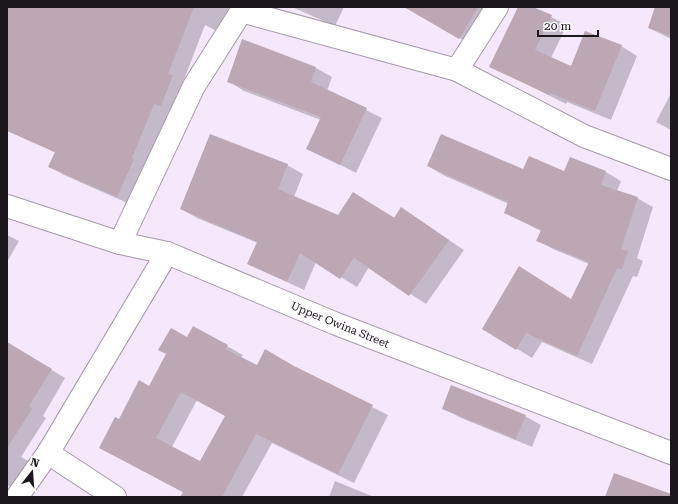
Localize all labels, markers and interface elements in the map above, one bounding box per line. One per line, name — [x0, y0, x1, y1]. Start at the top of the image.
scale bar — [538, 12, 598, 38]
text: 20 m — [544, 19, 571, 33]
street label: Upper Owina Street — [289, 299, 391, 351]
north arrow — [12, 452, 52, 492]
text: N — [29, 455, 41, 471]

